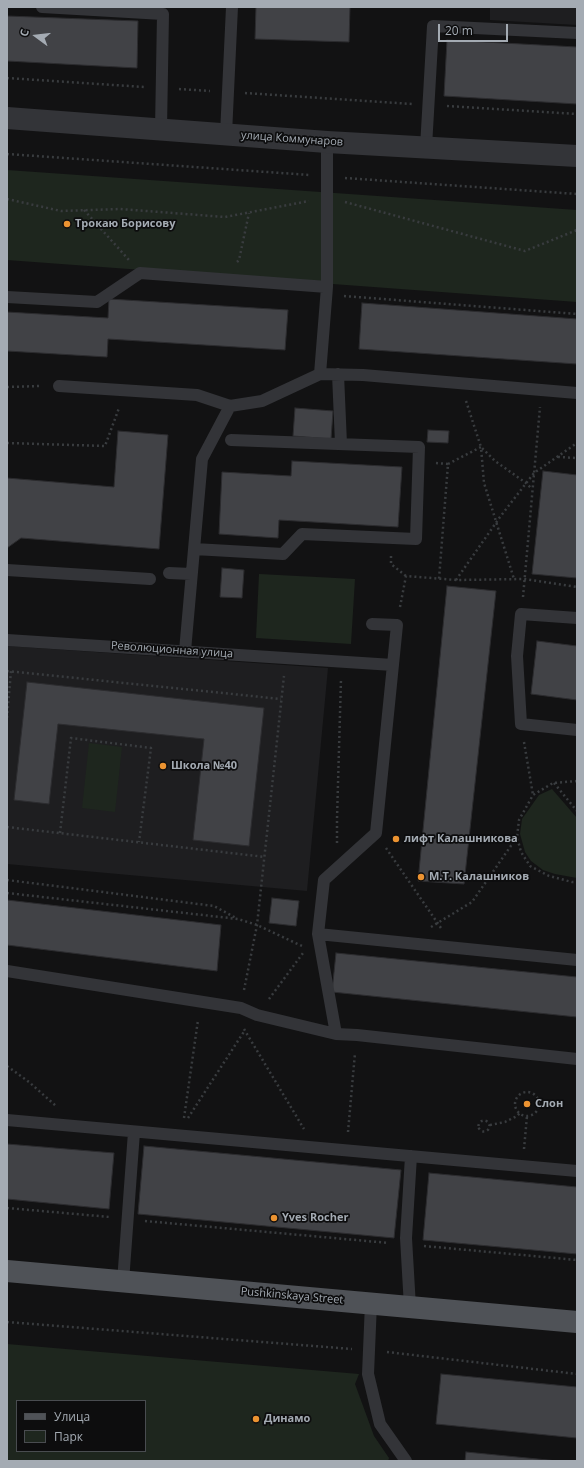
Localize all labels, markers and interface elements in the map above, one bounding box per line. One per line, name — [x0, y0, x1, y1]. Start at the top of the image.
north arrow — [16, 16, 56, 56]
scale bar — [440, 16, 510, 42]
text: 20 m — [445, 22, 473, 39]
text: С — [16, 27, 32, 38]
street label: улица Коммунаров — [240, 129, 344, 149]
place label: Трокаю Борисову — [75, 217, 175, 231]
marker: Трокаю Борисову — [62, 219, 72, 229]
street label: Революционная улица — [110, 639, 234, 661]
place label: Школа №40 — [171, 759, 237, 773]
marker: Школа №40 — [158, 761, 168, 771]
place label: лифт Калашникова — [404, 832, 518, 846]
marker: лифт Калашникова — [391, 834, 401, 844]
place label: М.Т. Калашников — [429, 870, 529, 884]
marker: М.Т. Калашников — [416, 872, 426, 882]
place label: Слон — [535, 1097, 563, 1111]
marker: Слон — [522, 1099, 532, 1109]
place label: Yves Rocher — [282, 1211, 348, 1225]
marker: Yves Rocher — [269, 1213, 279, 1223]
street label: Pushkinskaya Street — [240, 1285, 344, 1307]
legend — [16, 1400, 146, 1452]
text: Улица — [54, 1408, 90, 1425]
place label: Динамо — [264, 1412, 310, 1426]
marker: Динамо — [251, 1414, 261, 1424]
text: Парк — [54, 1428, 83, 1445]

